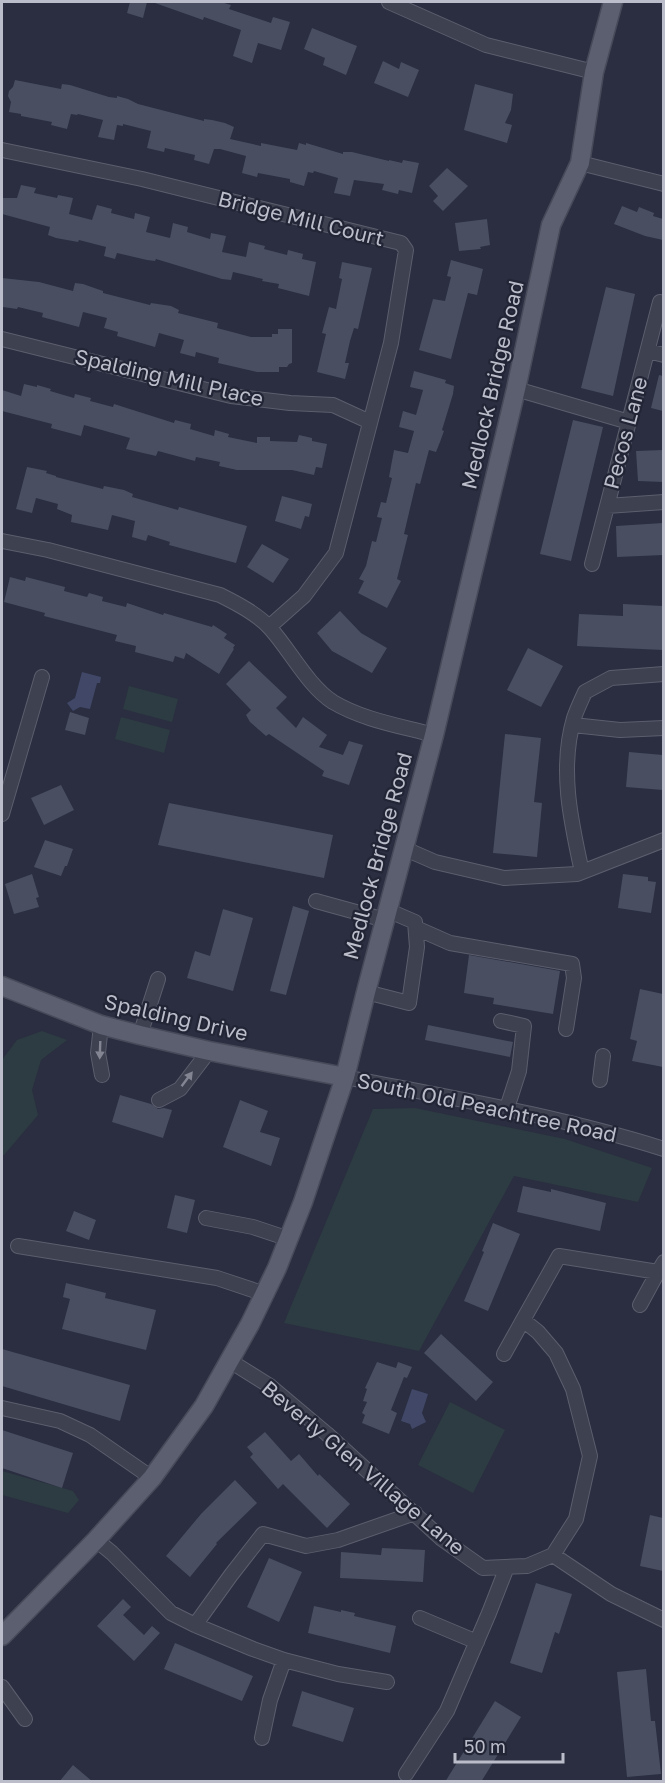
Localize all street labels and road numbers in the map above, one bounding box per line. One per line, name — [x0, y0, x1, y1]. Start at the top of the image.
street label: Bridge Mill Court — [216, 185, 387, 251]
street label: Medlock Bridge Road — [455, 278, 529, 492]
street label: Spalding Mill Place — [72, 343, 266, 411]
street label: Pecos Lane — [598, 374, 653, 492]
street label: Medlock Bridge Road — [337, 749, 417, 962]
street label: Spalding Drive — [102, 988, 250, 1046]
street label: South Old Peachtree Road — [355, 1067, 619, 1147]
street label: Beverly Glen Village Lane — [257, 1375, 470, 1560]

